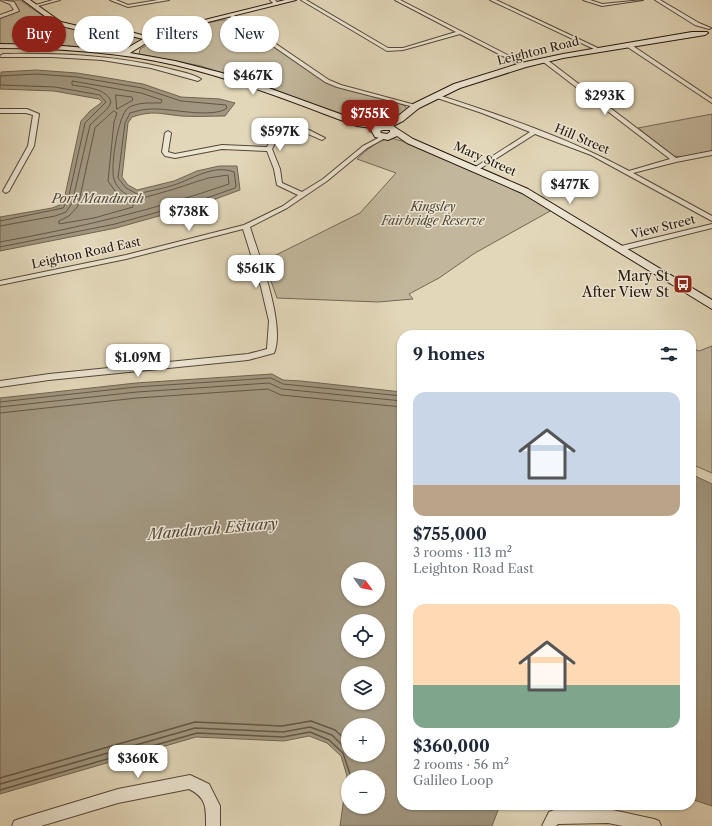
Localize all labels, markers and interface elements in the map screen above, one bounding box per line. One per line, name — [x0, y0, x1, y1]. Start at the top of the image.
chip: Buy — [12, 16, 66, 52]
chip: Rent — [74, 16, 134, 52]
chip: Filters — [142, 16, 212, 52]
chip: New — [220, 16, 279, 52]
street label: Leighton Road — [495, 33, 581, 68]
pin: $467K — [225, 62, 281, 96]
text: $467K — [233, 67, 273, 83]
pin: $293K — [577, 82, 633, 116]
text: $293K — [585, 87, 625, 103]
pin: $755K — [342, 100, 398, 134]
text: $755K — [351, 105, 389, 121]
pin: $597K — [252, 118, 308, 152]
street label: Hill Street — [552, 120, 613, 157]
text: $597K — [260, 123, 300, 139]
street label: Mary Street — [452, 138, 520, 179]
pin: $477K — [542, 171, 598, 205]
text: $477K — [551, 176, 589, 192]
water label: Port Mandurah — [51, 190, 144, 206]
pin: $738K — [161, 198, 217, 232]
park label: Kingsley Fairbridge Reserve — [380, 199, 486, 228]
text: $738K — [169, 203, 209, 219]
street label: View Street — [628, 211, 697, 242]
street label: Leighton Road East — [30, 233, 143, 271]
pin: $561K — [228, 255, 284, 289]
text: $561K — [237, 260, 275, 276]
place label: Mary St After View St — [581, 267, 669, 301]
bus stop icon: Mary St After View St — [672, 273, 694, 295]
icon: filters — [658, 343, 680, 365]
pin: $1.09M — [105, 344, 171, 378]
text: 9 homes — [413, 344, 485, 364]
text: $1.09M — [115, 349, 161, 365]
icon: home — [511, 418, 583, 490]
water label: Mandurah Estuary — [145, 513, 279, 544]
text: $755,000 — [413, 524, 487, 544]
text: 3 rooms · 113 m² — [413, 544, 512, 560]
text: Leighton Road East — [413, 560, 534, 576]
north arrow — [341, 562, 385, 606]
map controls — [341, 562, 385, 814]
button: locate — [341, 614, 385, 658]
icon: home — [511, 630, 583, 702]
button: layers — [341, 666, 385, 710]
button: + — [341, 718, 385, 762]
text: $360,000 — [413, 736, 490, 756]
pin: $360K — [110, 745, 166, 779]
text: $360K — [117, 750, 159, 766]
text: 2 rooms · 56 m² — [413, 756, 509, 772]
button: − — [341, 770, 385, 814]
text: Galileo Loop — [413, 772, 493, 788]

